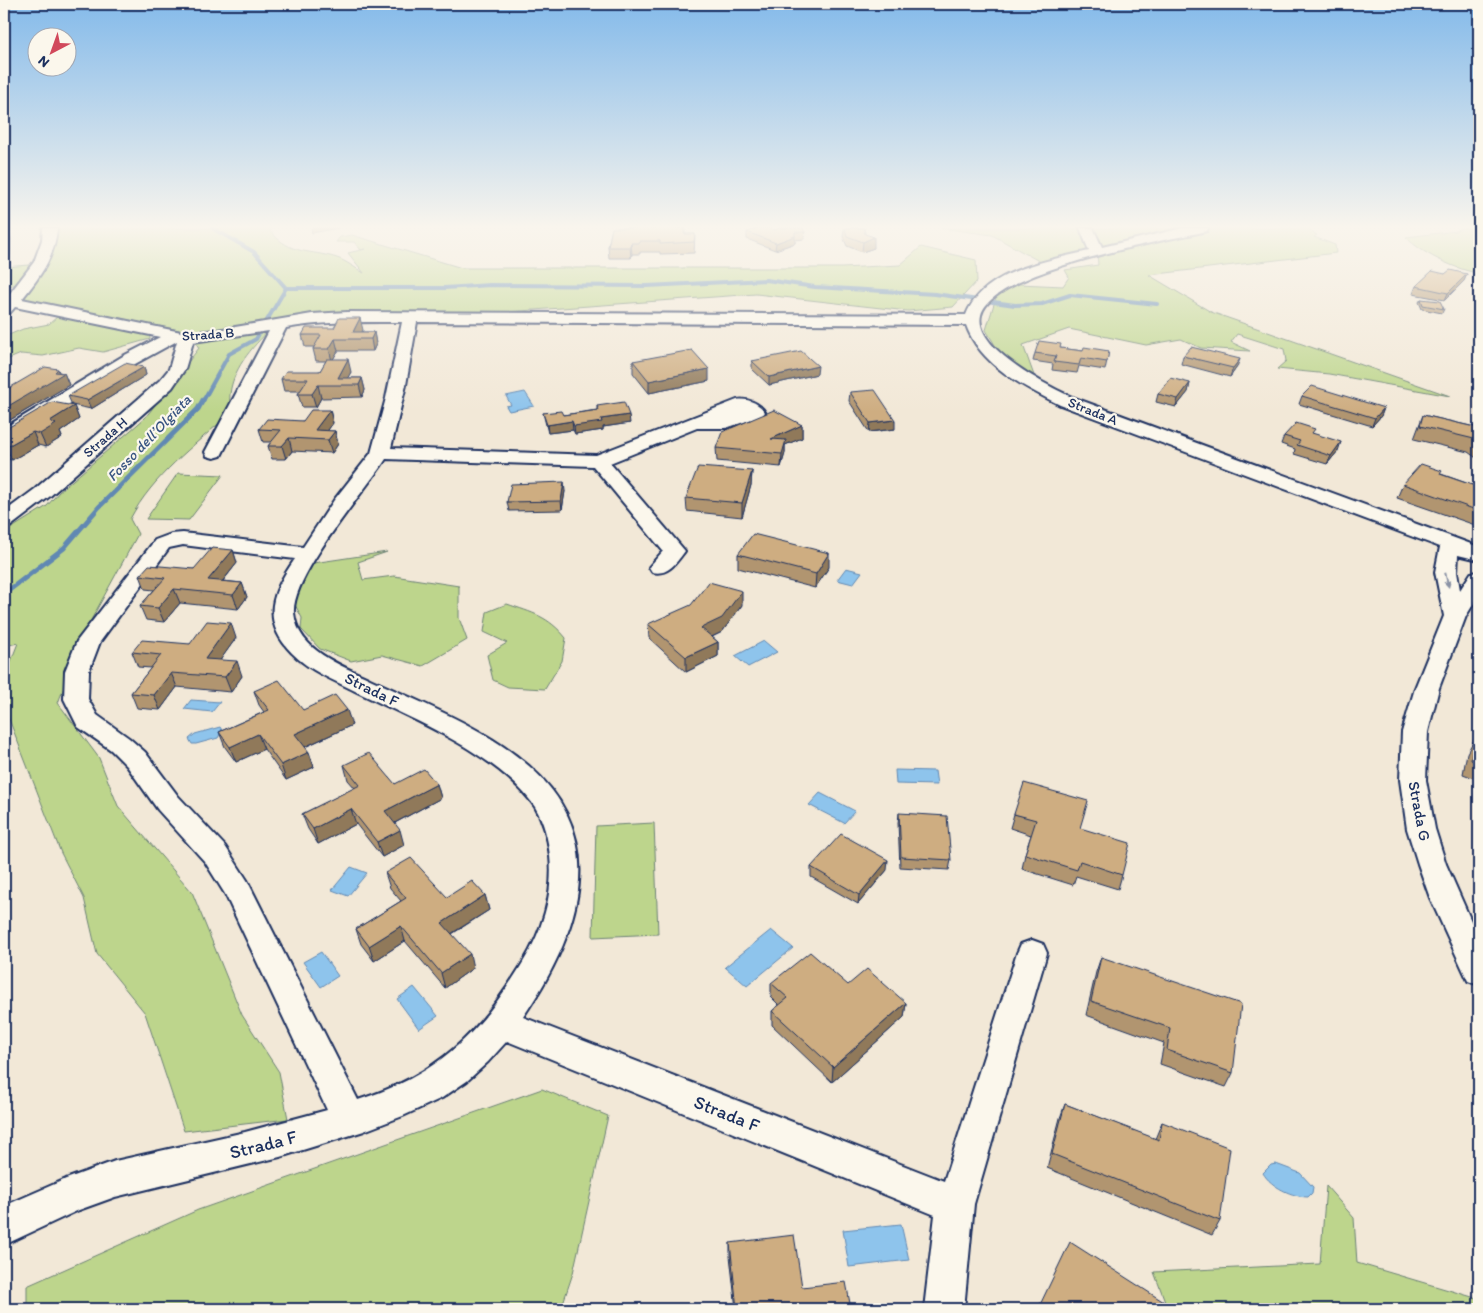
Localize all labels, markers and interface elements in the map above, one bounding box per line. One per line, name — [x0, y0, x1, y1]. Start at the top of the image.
north arrow — [28, 28, 78, 78]
text: N — [35, 52, 53, 71]
street label: Strada B — [181, 324, 235, 345]
water label: Fosso dell’Olgiata — [103, 391, 195, 485]
street label: Strada A — [1065, 394, 1120, 429]
street label: Strada H — [80, 414, 131, 461]
one-way arrow — [1443, 572, 1451, 587]
street label: Strada F — [342, 668, 403, 711]
street label: Strada G — [1404, 780, 1435, 843]
street label: Strada F — [691, 1090, 763, 1137]
street label: Strada F — [227, 1125, 299, 1164]

